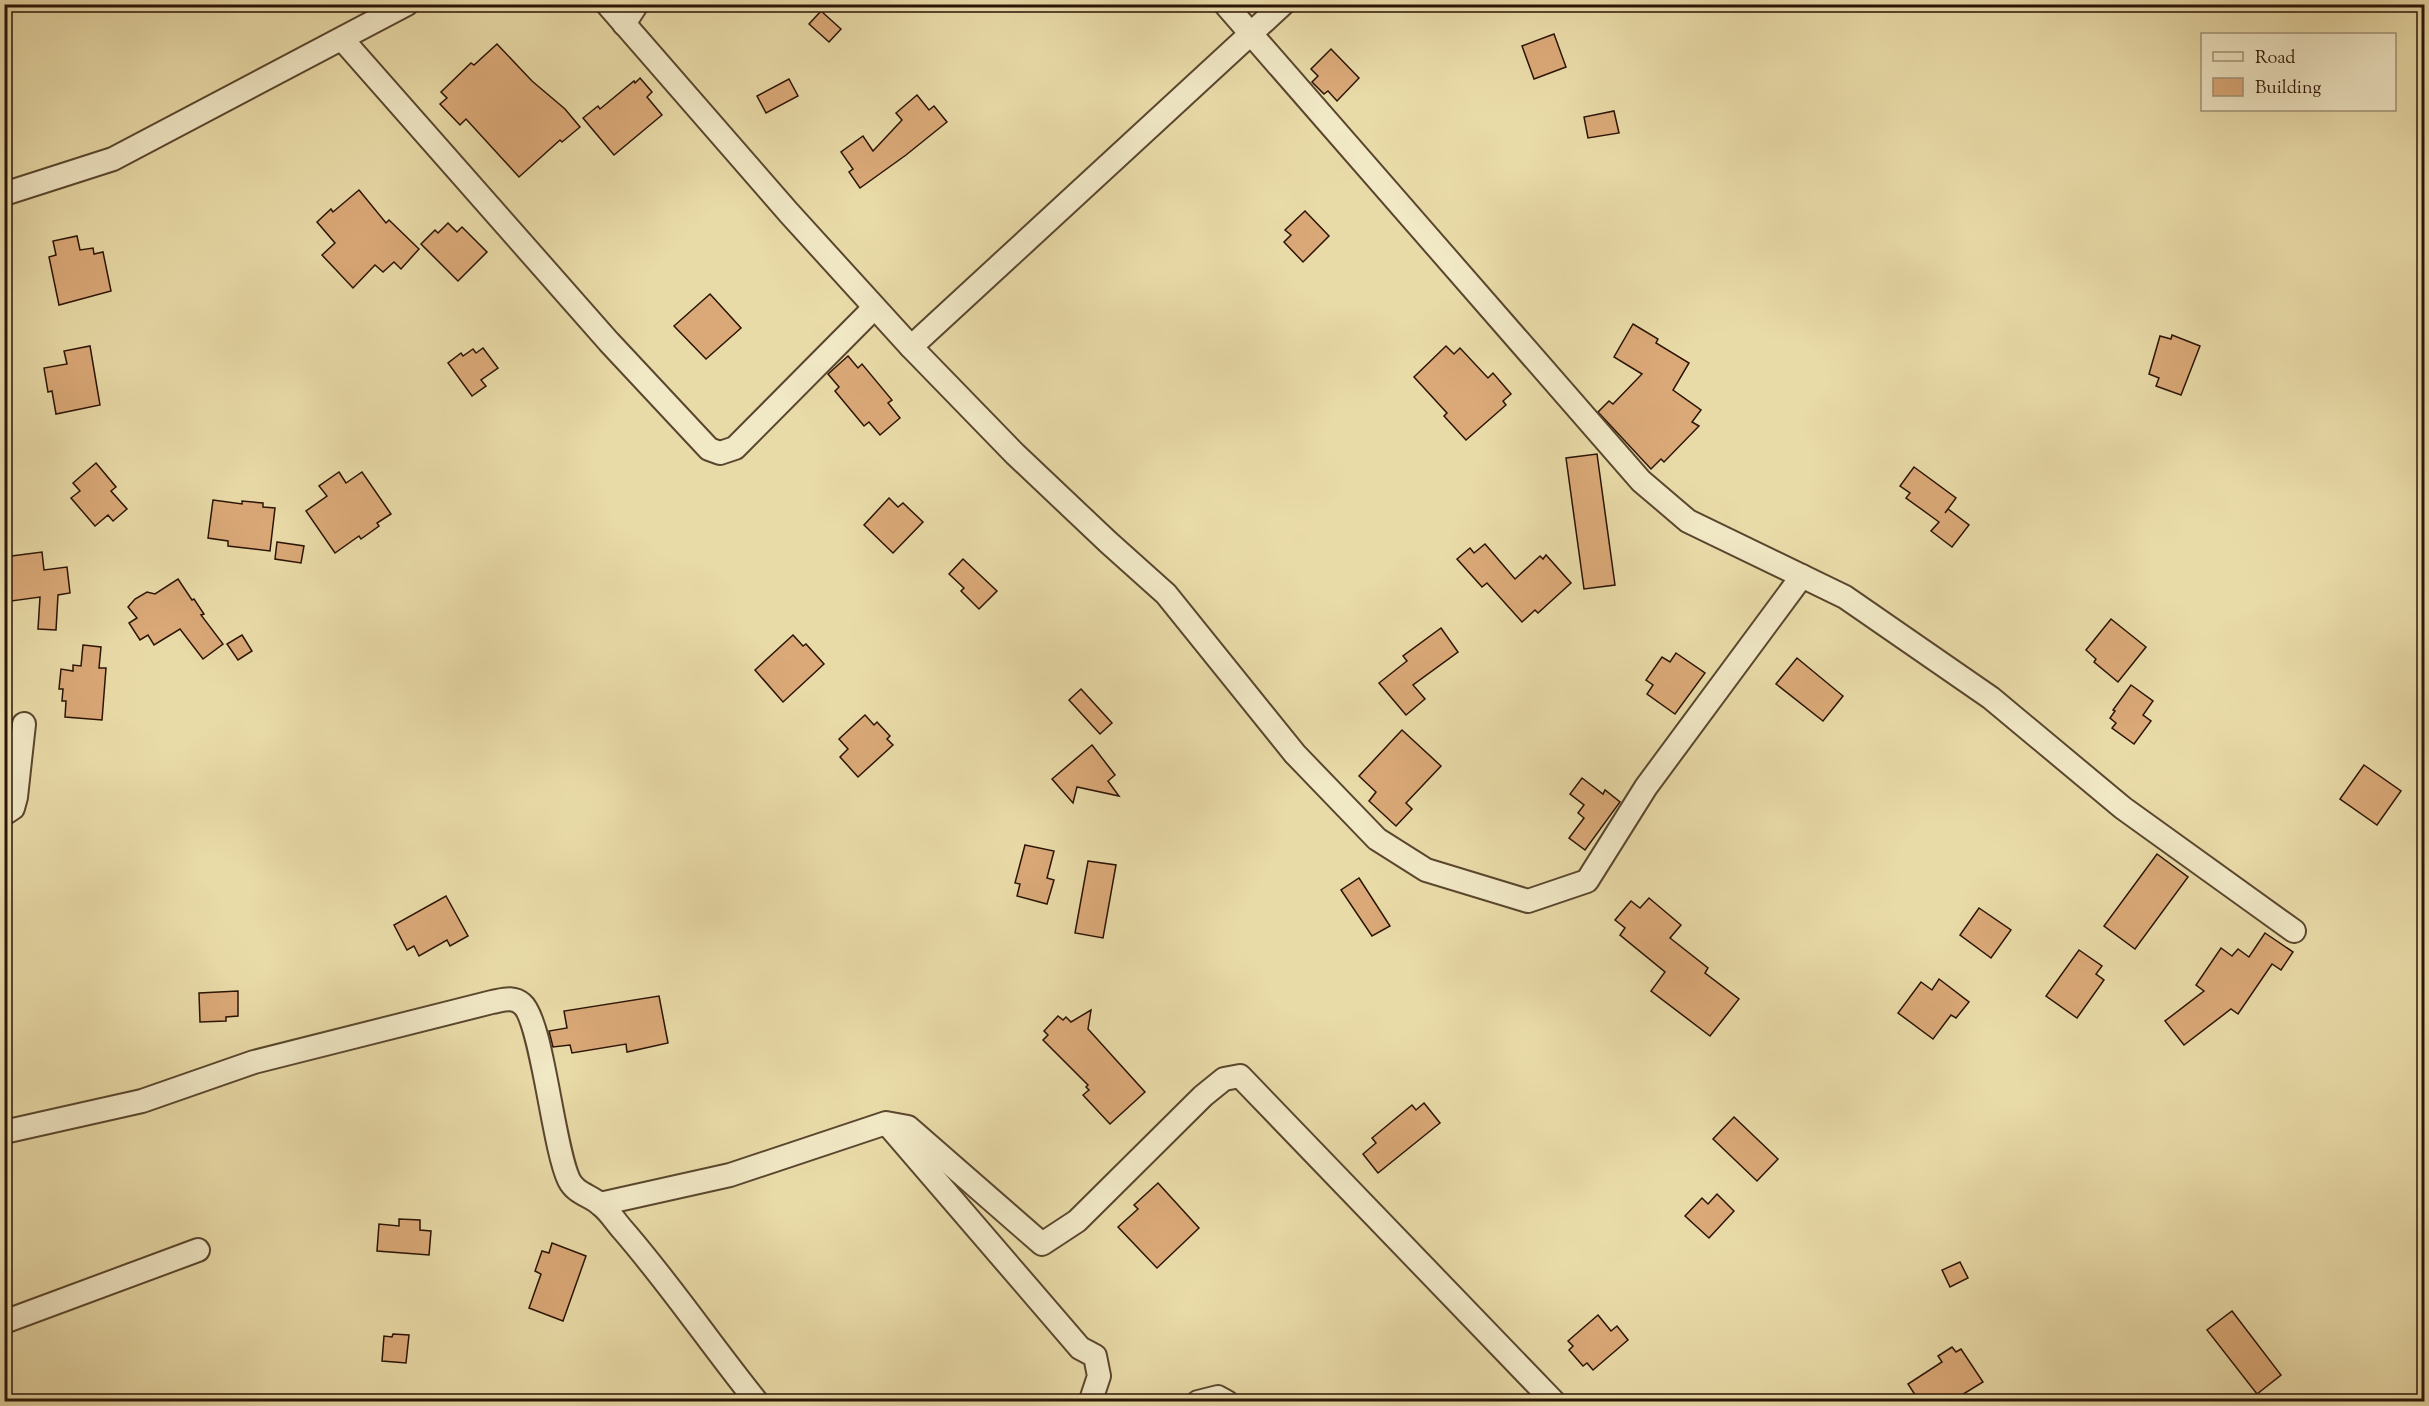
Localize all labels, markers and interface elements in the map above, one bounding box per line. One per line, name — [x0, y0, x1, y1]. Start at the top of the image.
legend — [2201, 33, 2396, 111]
text: Road — [2255, 46, 2295, 72]
text: Building — [2255, 76, 2321, 102]

